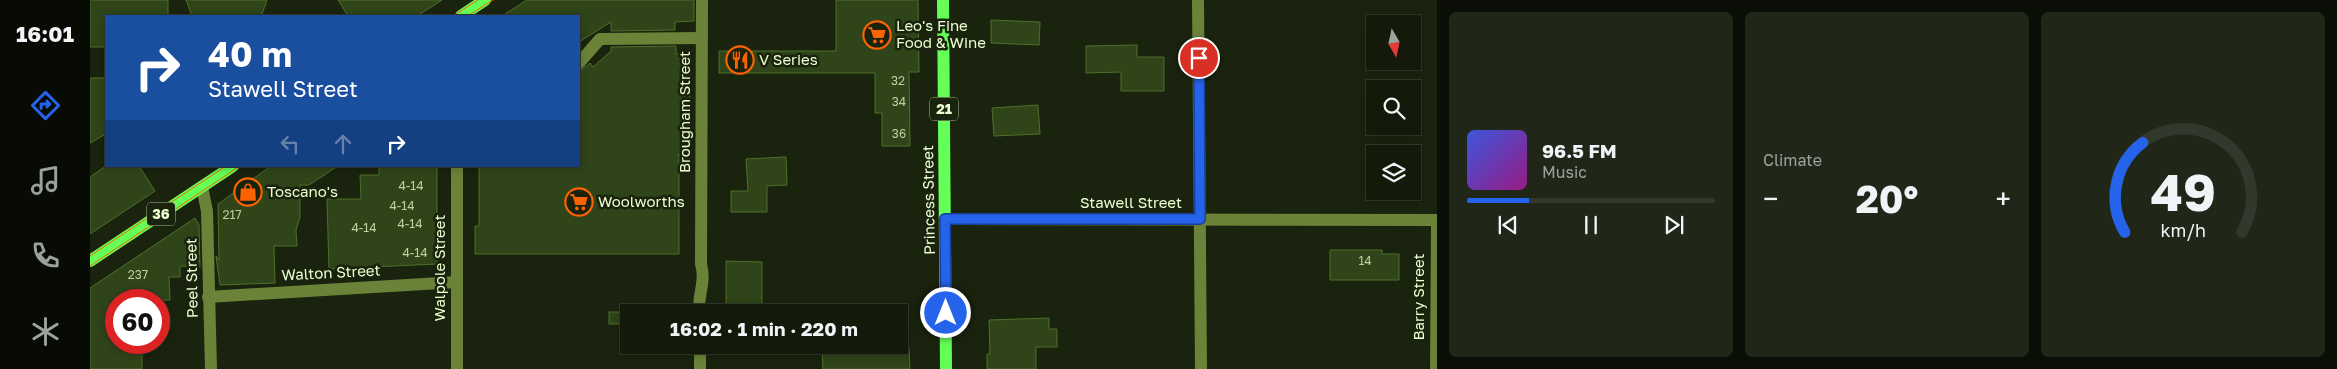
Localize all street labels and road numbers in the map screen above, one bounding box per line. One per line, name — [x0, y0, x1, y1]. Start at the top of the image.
street label: Brougham Street — [675, 51, 693, 173]
road number: 21 — [930, 98, 958, 120]
street label: Princess Street — [918, 145, 938, 255]
street label: Stawell Street — [1080, 193, 1182, 211]
road number: 36 — [147, 202, 175, 225]
street label: Walpole Street — [430, 215, 448, 321]
street label: Peel Street — [181, 238, 201, 318]
street label: Barry Street — [1409, 253, 1427, 341]
street label: Walton Street — [281, 260, 381, 284]

